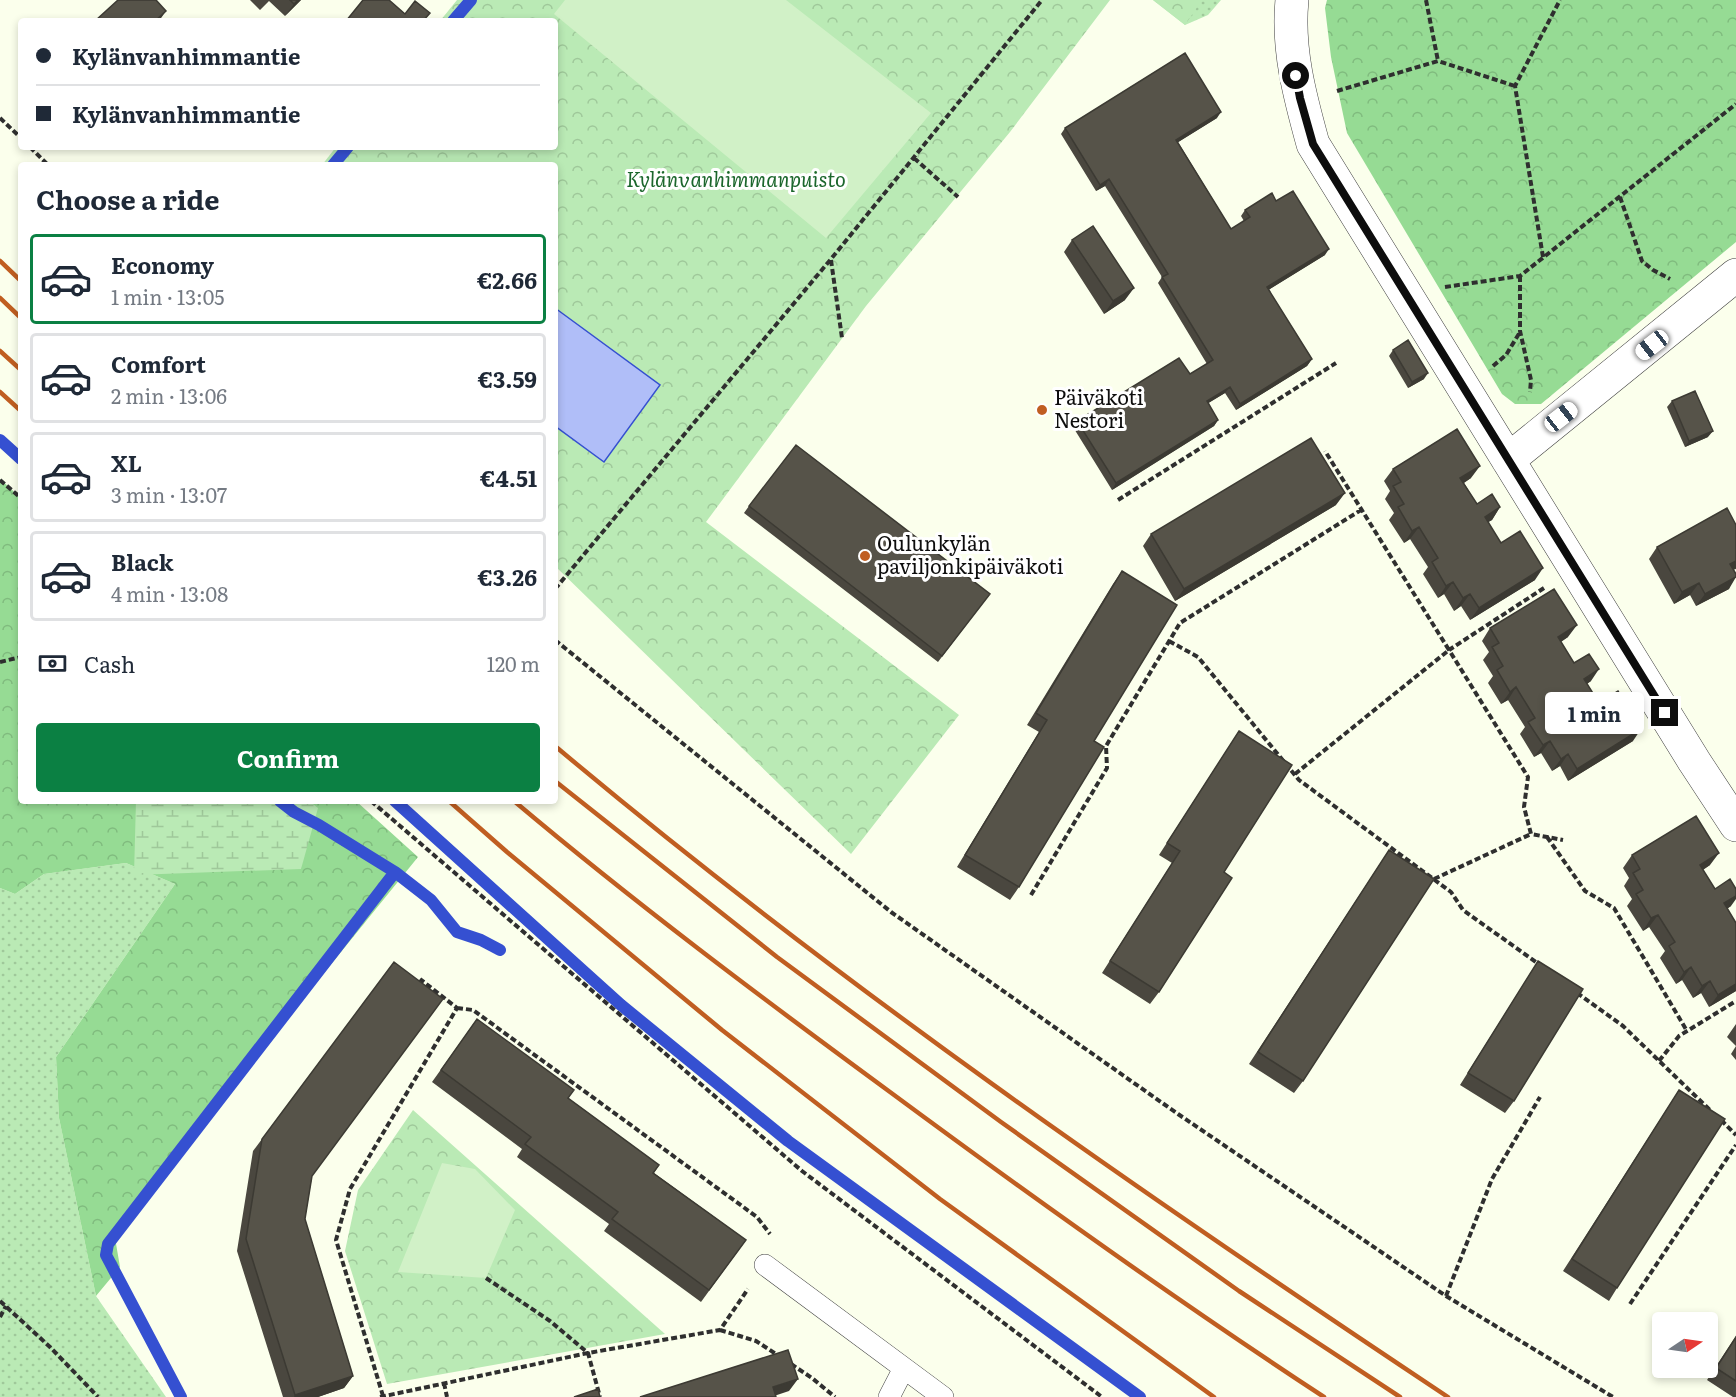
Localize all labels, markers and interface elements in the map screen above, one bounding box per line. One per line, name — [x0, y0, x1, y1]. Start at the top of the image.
text: Kylänvanhimmantie — [72, 39, 300, 72]
route start — [1282, 62, 1309, 89]
text: Kylänvanhimmantie — [72, 97, 300, 130]
park label: Kylänvanhimmanpuisto — [626, 163, 846, 193]
text: Choose a ride — [36, 178, 219, 218]
text: Economy — [111, 248, 214, 281]
icon: car — [39, 252, 93, 306]
text: €2.66 — [477, 263, 537, 296]
text: 1 min · 13:05 — [111, 281, 224, 311]
car — [1632, 327, 1672, 363]
text: Comfort — [111, 347, 206, 380]
icon: car — [39, 351, 93, 405]
text: €3.59 — [478, 362, 537, 395]
text: 2 min · 13:06 — [111, 380, 227, 410]
place label: Päiväkoti Nestori — [1054, 381, 1144, 434]
car — [1541, 399, 1581, 435]
marker: Päiväkoti Nestori — [1035, 403, 1049, 417]
text: XL — [111, 446, 142, 479]
icon: car — [39, 450, 93, 504]
text: €4.51 — [480, 461, 537, 494]
text: 3 min · 13:07 — [111, 479, 227, 509]
place label: Oulunkylän paviljonkipäiväkoti — [877, 527, 1064, 580]
text: Black — [111, 545, 173, 578]
icon: car — [39, 549, 93, 603]
marker: Oulunkylän paviljonkipäiväkoti — [858, 549, 872, 563]
text: €3.26 — [478, 560, 537, 593]
text: 4 min · 13:08 — [111, 578, 228, 608]
icon: cash — [36, 647, 69, 680]
text: Cash — [84, 647, 135, 680]
text: 120 m — [487, 648, 540, 678]
callout: 1 min — [1545, 692, 1644, 734]
text: 1 min — [1568, 698, 1621, 728]
route end — [1651, 699, 1678, 726]
button: Confirm — [36, 723, 540, 792]
north arrow — [1652, 1312, 1718, 1378]
map controls — [1652, 1312, 1718, 1378]

